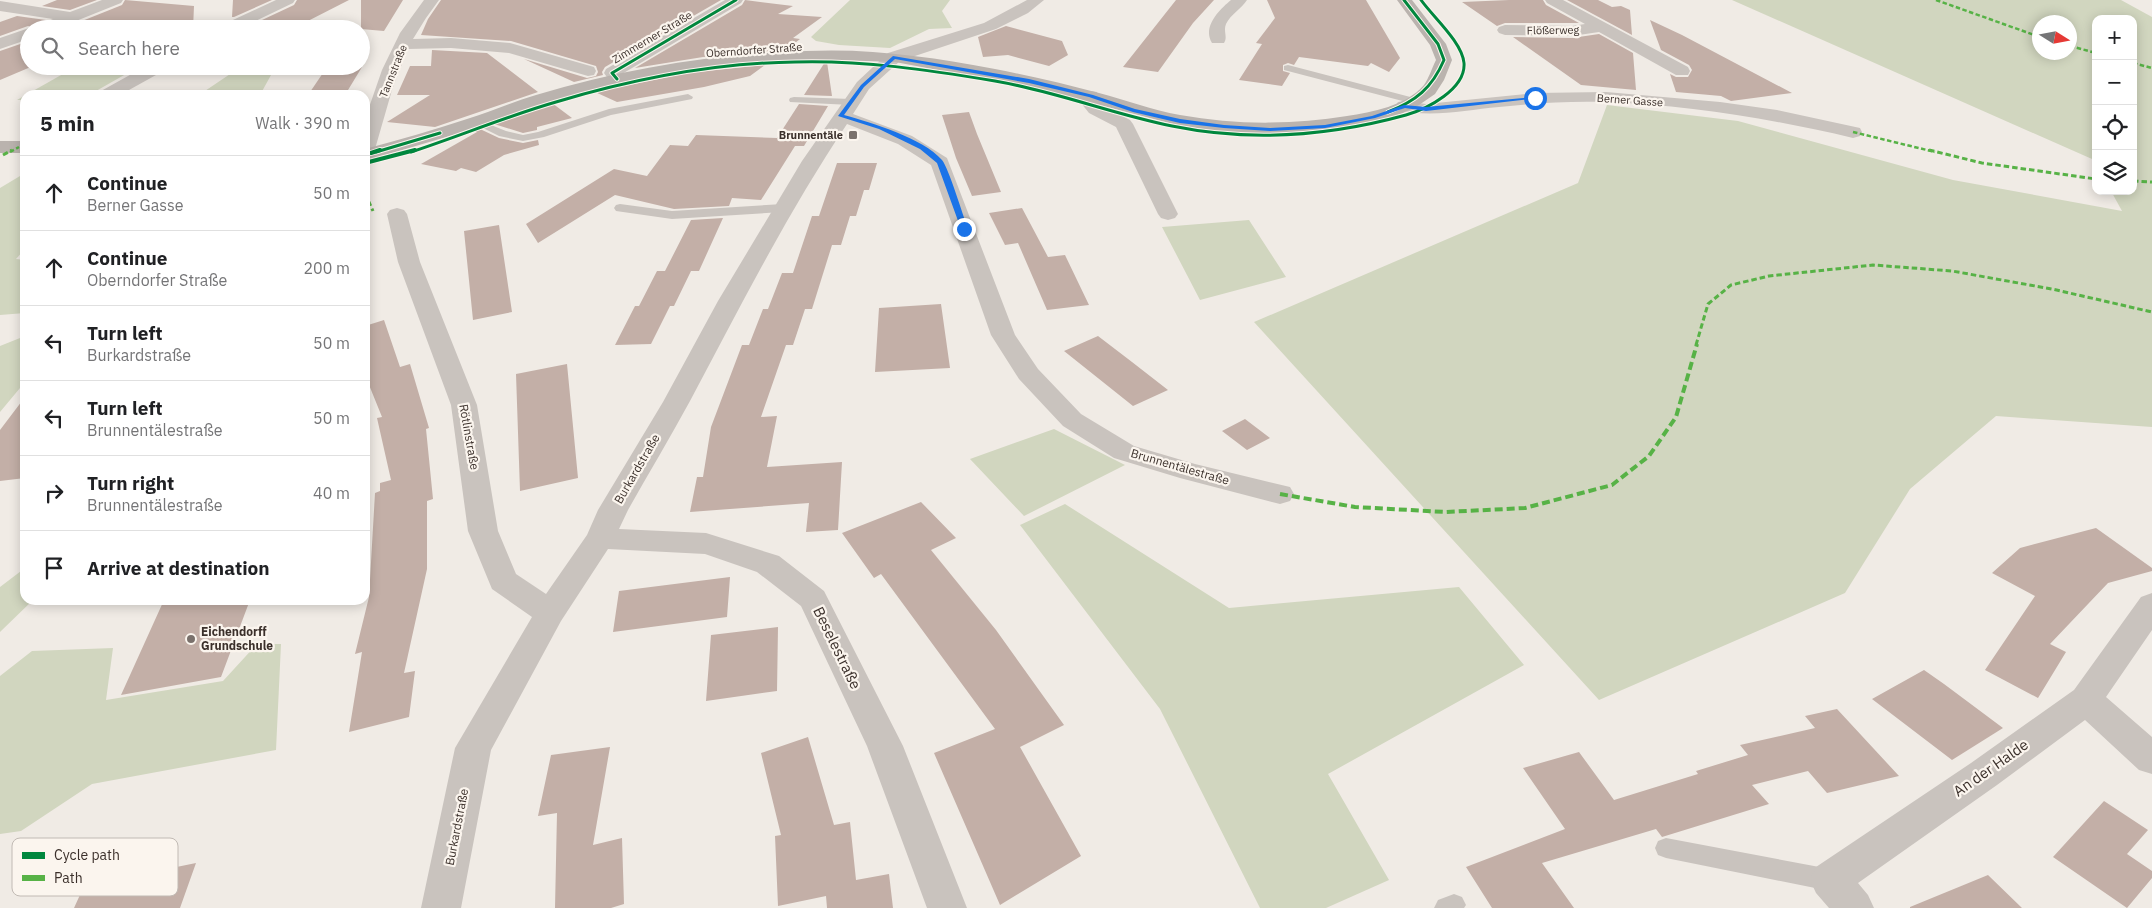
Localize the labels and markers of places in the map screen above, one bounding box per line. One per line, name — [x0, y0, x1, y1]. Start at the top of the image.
place label: Brunnentäle — [779, 128, 843, 142]
marker: Brunnentäle — [847, 129, 859, 141]
place label: Eichendorff Grundschule — [201, 624, 273, 653]
marker: Eichendorff Grundschule — [185, 633, 197, 645]

